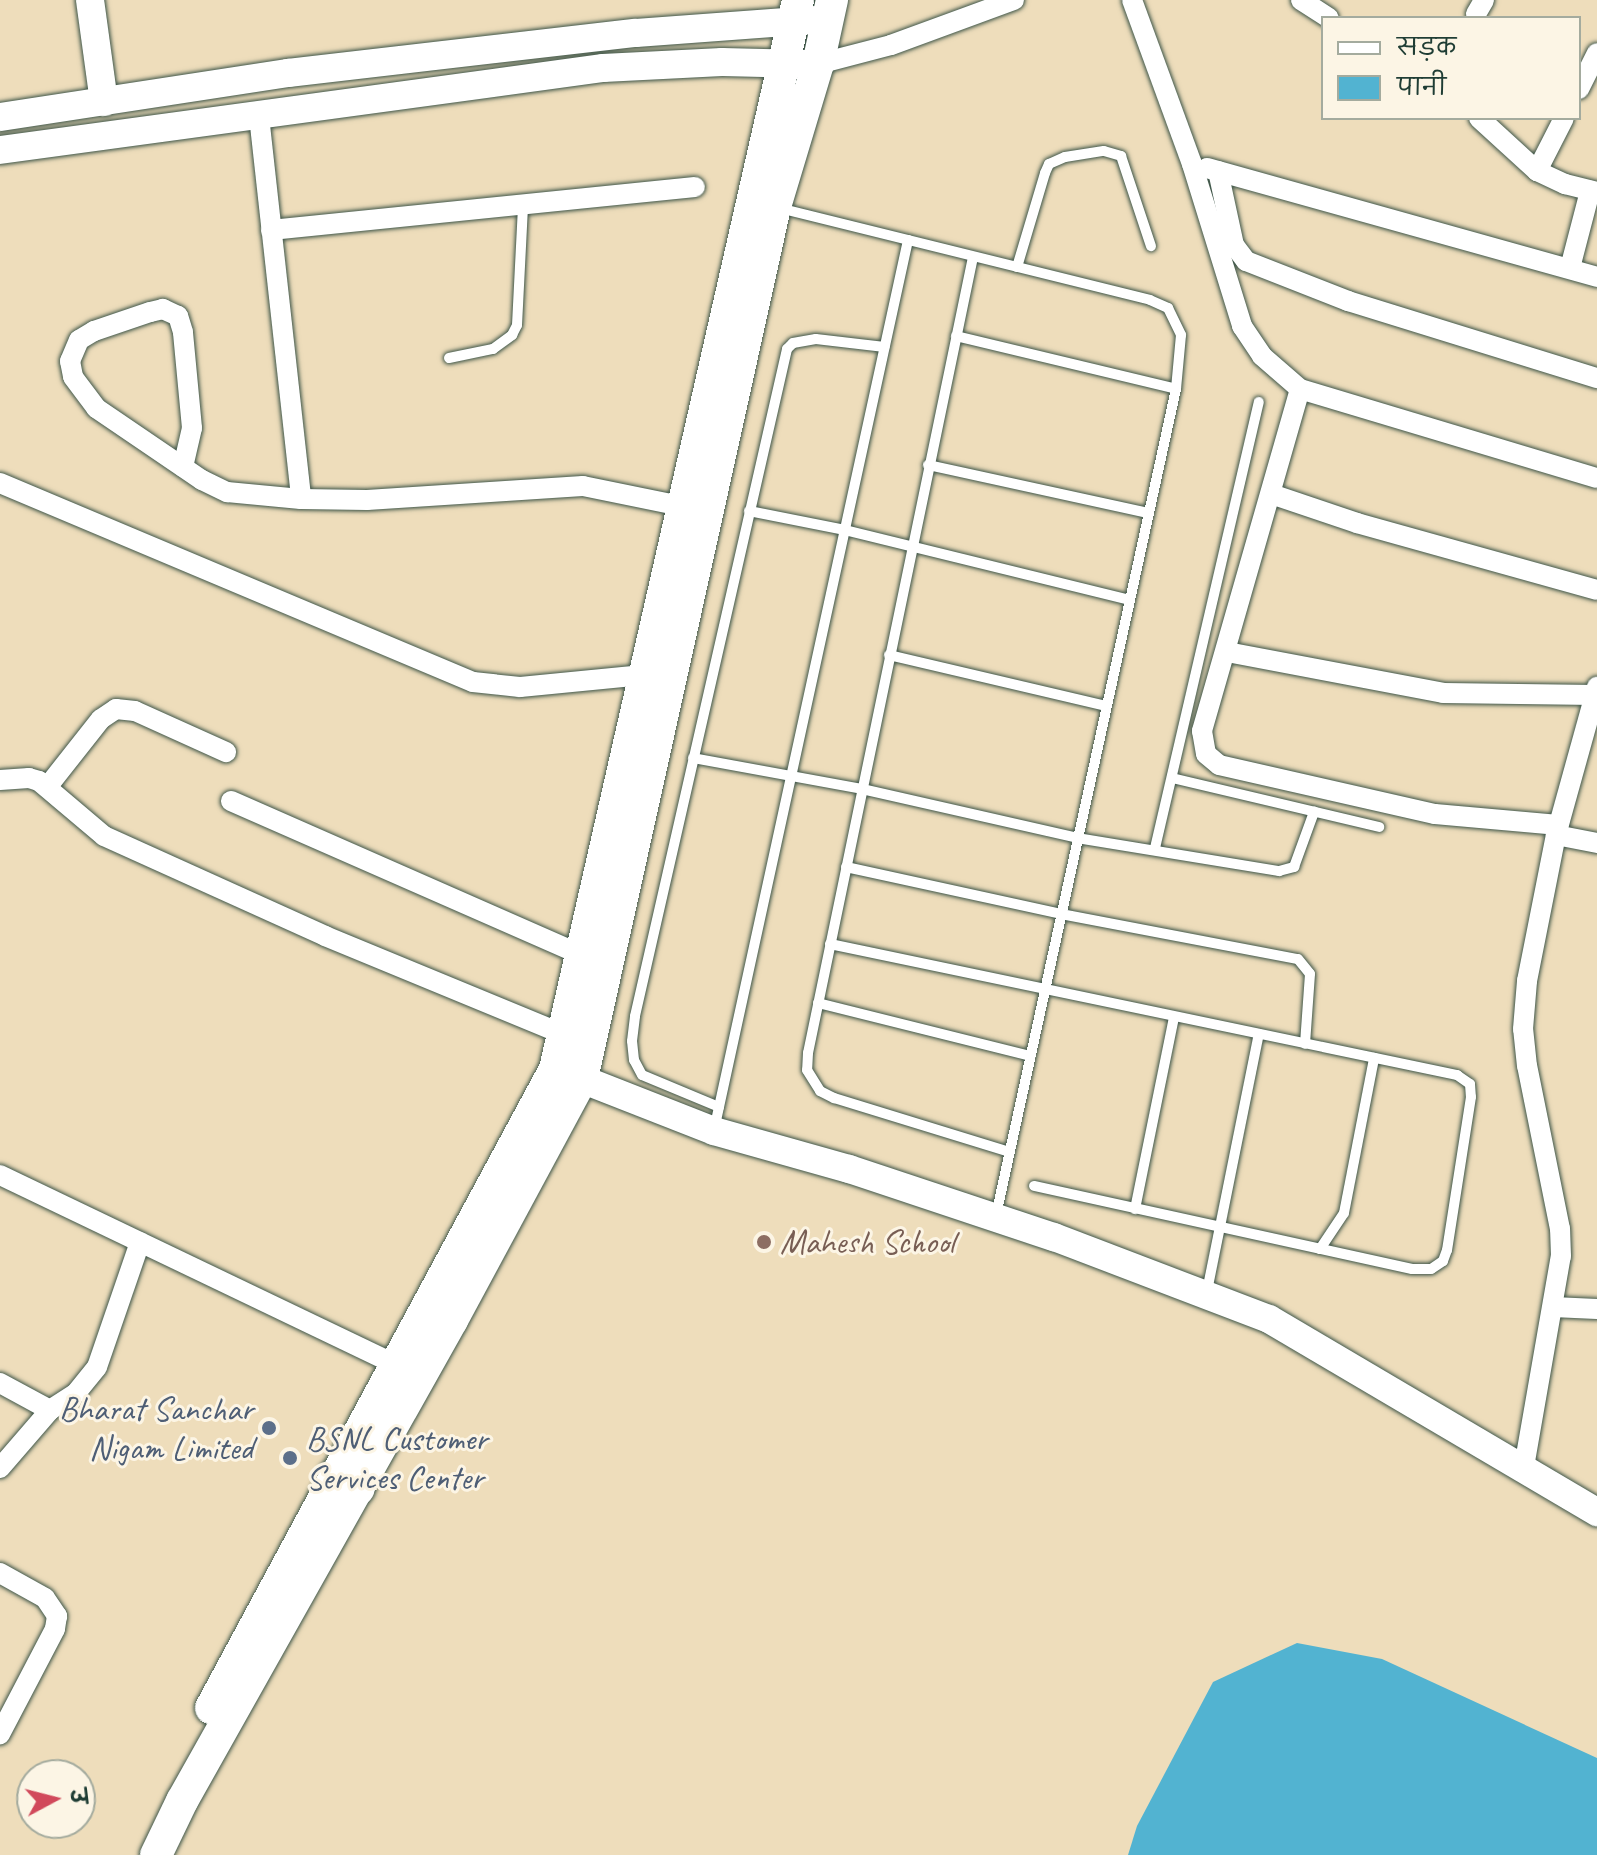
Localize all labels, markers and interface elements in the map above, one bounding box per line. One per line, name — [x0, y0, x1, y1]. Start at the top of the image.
legend — [1321, 16, 1581, 120]
text: सड़क — [1397, 32, 1456, 62]
text: पानी — [1397, 72, 1446, 102]
place label: Mahesh School — [780, 1222, 955, 1262]
marker: Mahesh School — [755, 1233, 773, 1251]
place label: Bharat Sanchar Nigam Limited — [60, 1388, 253, 1468]
place label: BSNL Customer Services Center — [306, 1418, 487, 1498]
marker: Bharat Sanchar Nigam Limited — [260, 1419, 278, 1437]
marker: BSNL Customer Services Center — [281, 1449, 299, 1467]
north arrow — [16, 1759, 96, 1839]
text: उ — [63, 1787, 93, 1805]

